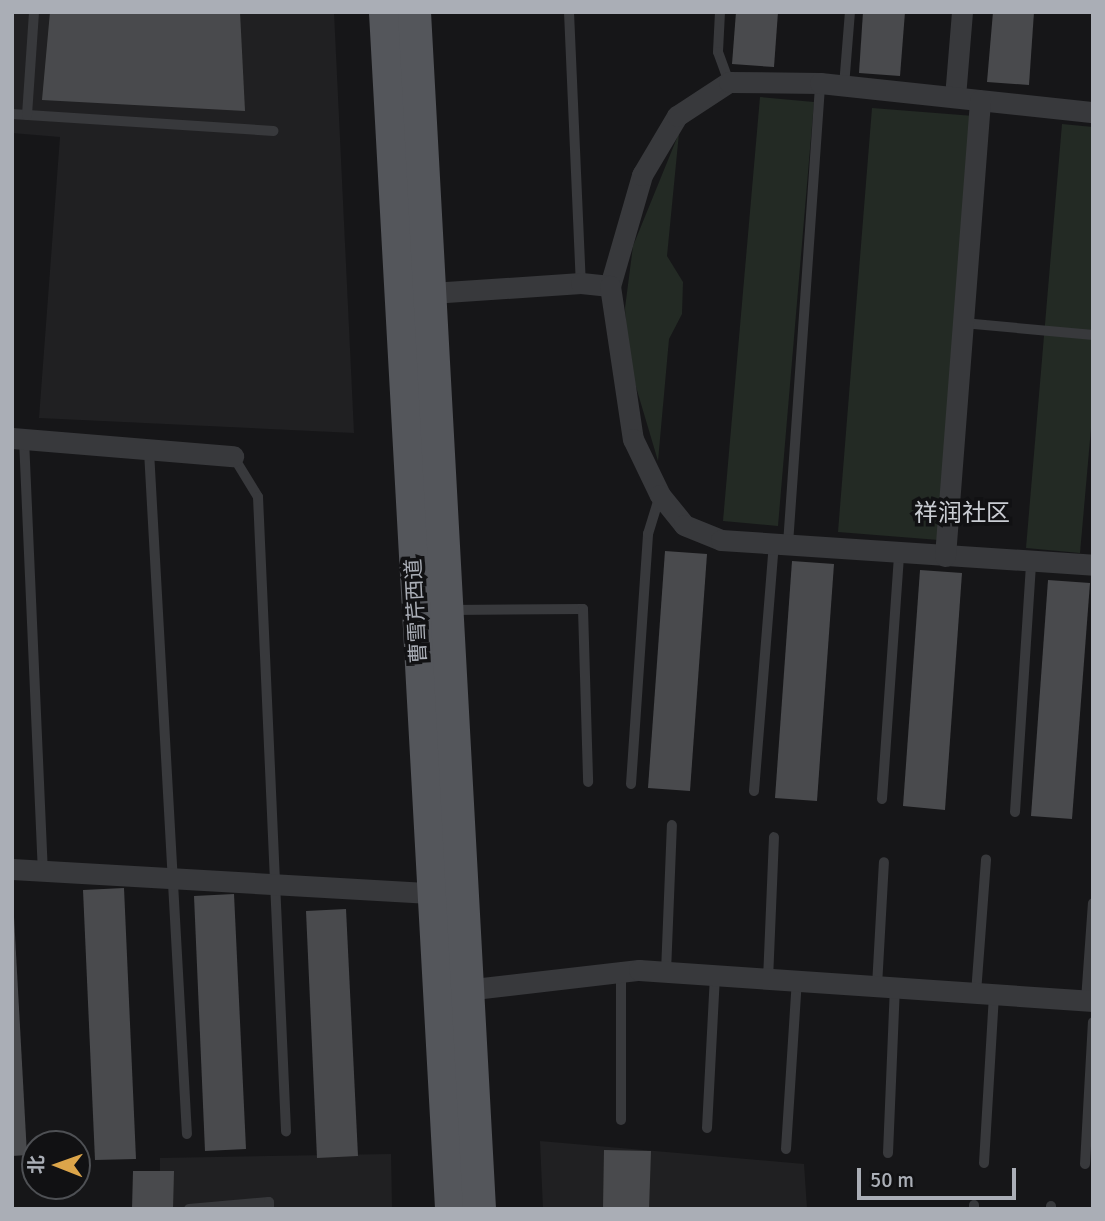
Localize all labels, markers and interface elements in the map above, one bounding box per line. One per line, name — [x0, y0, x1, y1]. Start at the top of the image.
district label: 祥润社区 — [914, 500, 1010, 528]
street label: 曹雪芹西道 — [401, 558, 431, 664]
north arrow — [21, 1130, 91, 1200]
scale bar — [860, 1154, 1019, 1198]
text: 北 — [25, 1155, 49, 1174]
text: 50 m — [870, 1167, 914, 1193]

